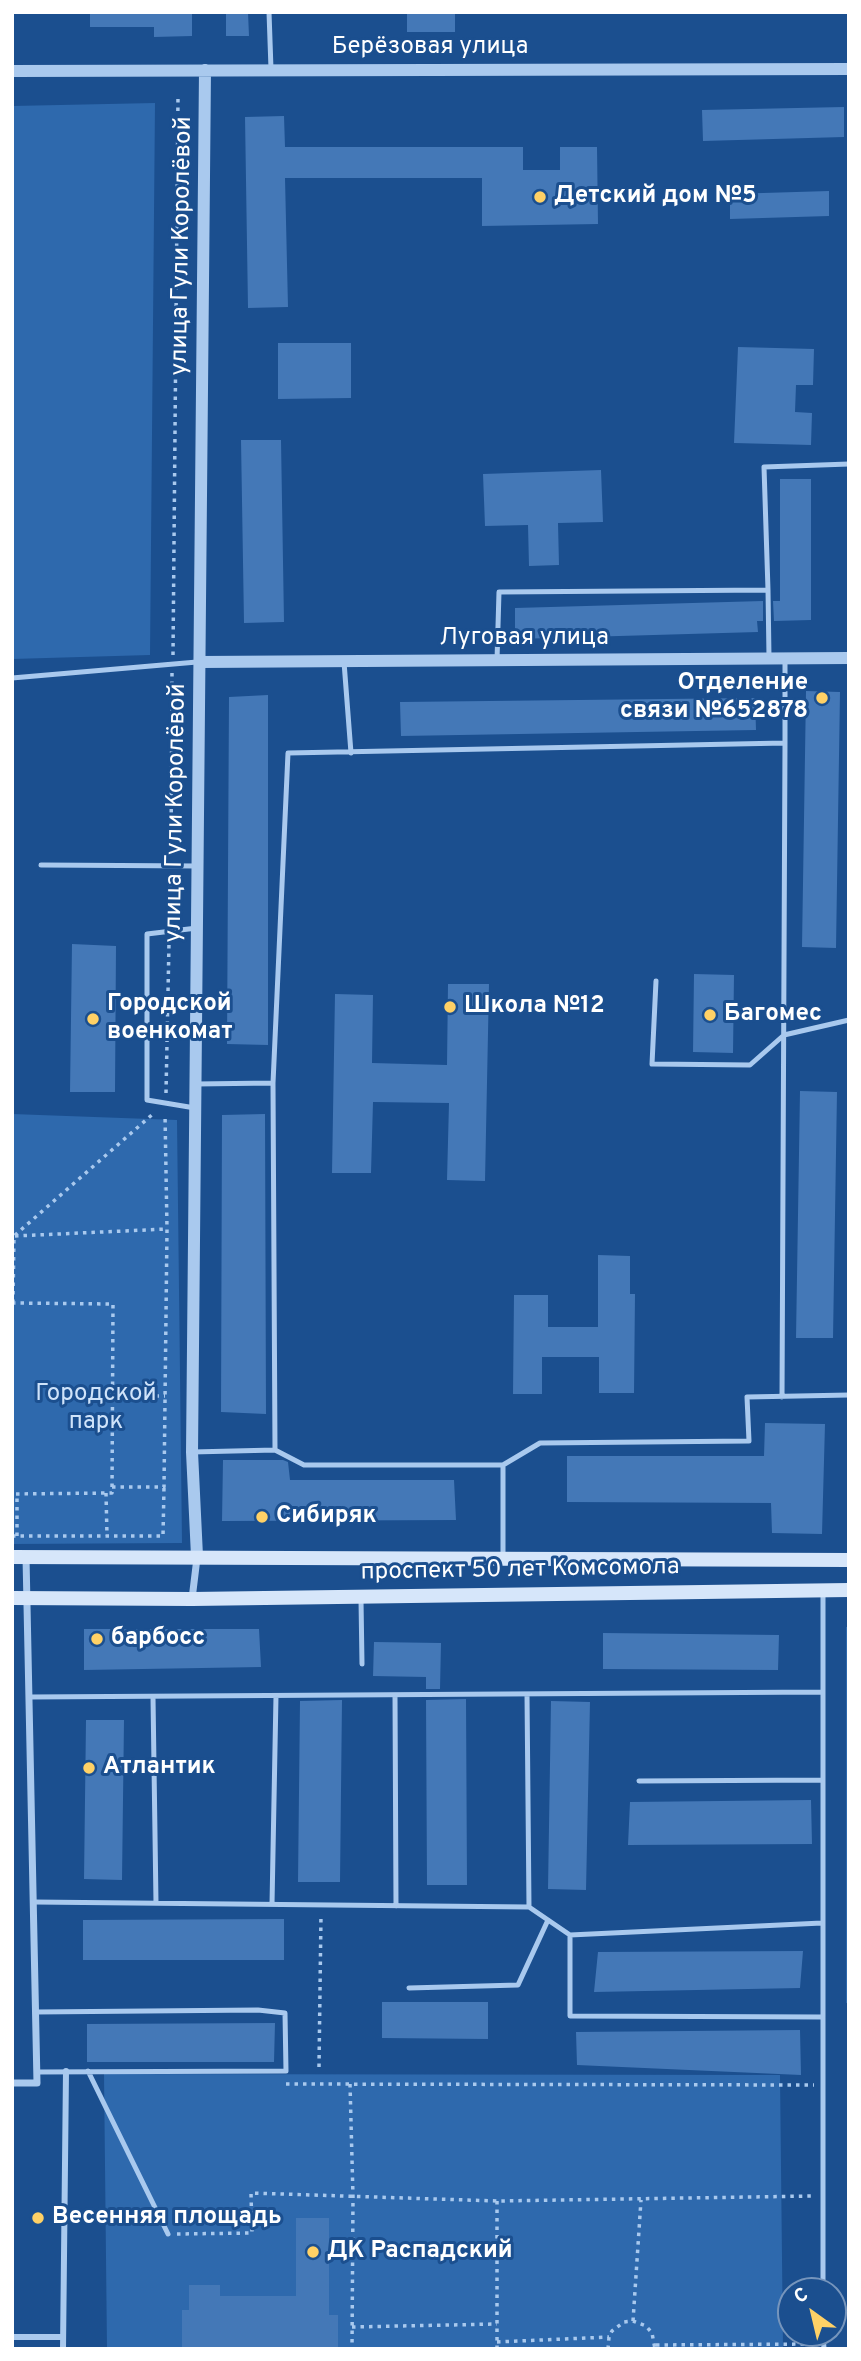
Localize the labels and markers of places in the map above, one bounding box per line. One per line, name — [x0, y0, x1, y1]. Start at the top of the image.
place label: Детский дом №5 — [554, 183, 757, 211]
marker: Детский дом №5 — [532, 189, 548, 205]
place label: Отделение связи №652878 — [620, 670, 808, 726]
marker: Отделение связи №652878 — [814, 690, 830, 706]
place label: Городской военкомат — [107, 991, 233, 1047]
place label: Школа №12 — [464, 993, 605, 1021]
marker: Школа №12 — [442, 999, 458, 1015]
place label: Багомес — [724, 1001, 822, 1029]
marker: Багомес — [702, 1007, 718, 1023]
marker: Городской военкомат — [85, 1011, 101, 1027]
place label: Сибиряк — [276, 1503, 377, 1531]
marker: Сибиряк — [254, 1509, 270, 1525]
place label: барбосс — [111, 1625, 205, 1653]
marker: барбосс — [89, 1631, 105, 1647]
place label: Атлантик — [103, 1754, 216, 1782]
marker: Атлантик — [81, 1760, 97, 1776]
place label: Весенняя площадь — [52, 2204, 282, 2232]
marker: Весенняя площадь — [30, 2210, 46, 2226]
place label: ДК Распадский — [327, 2238, 513, 2266]
marker: ДК Распадский — [305, 2244, 321, 2260]

